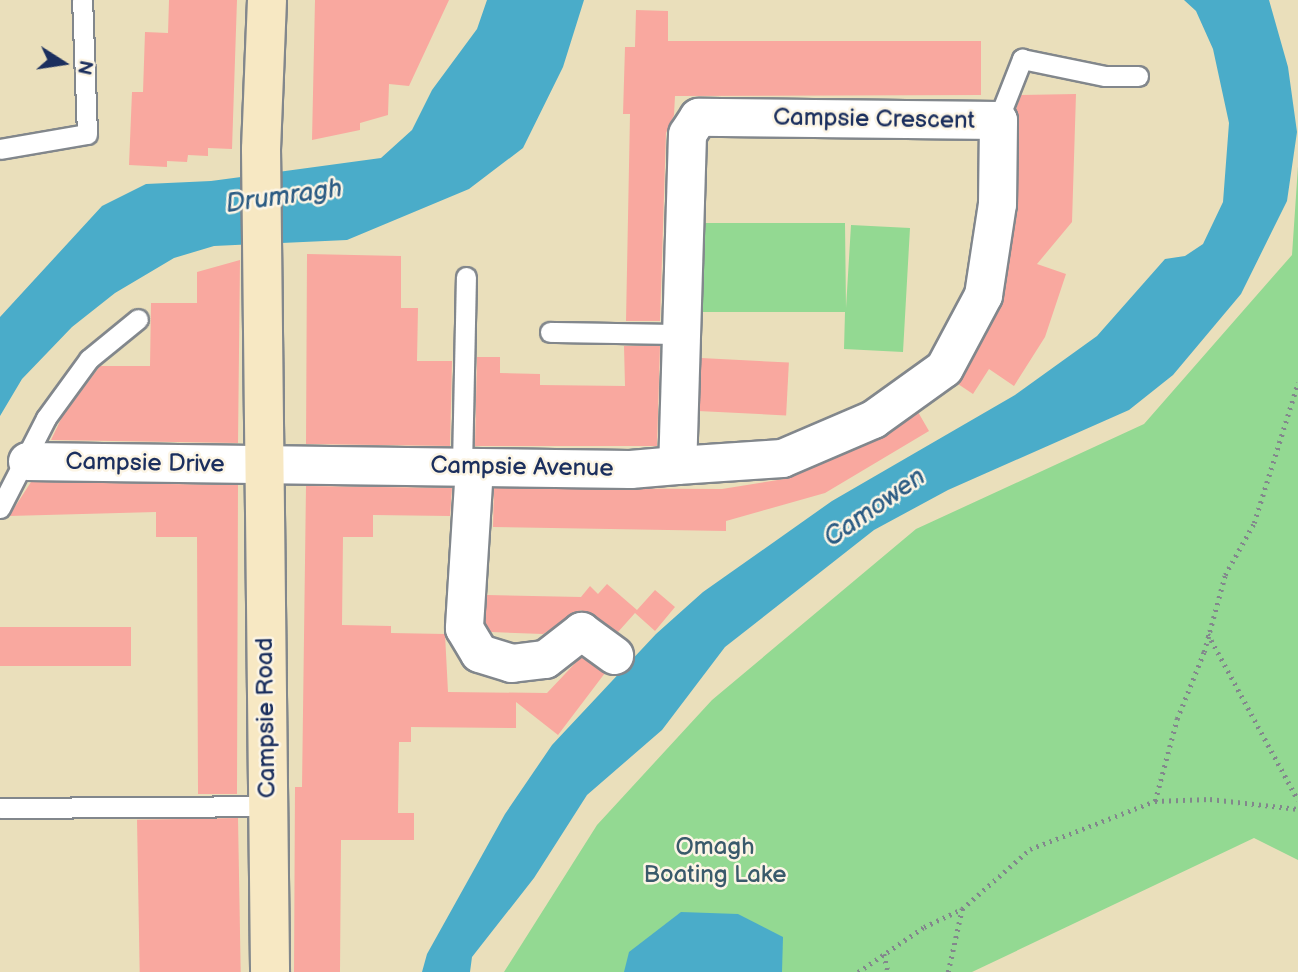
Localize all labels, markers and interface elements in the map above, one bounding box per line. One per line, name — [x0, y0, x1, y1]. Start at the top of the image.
north arrow — [28, 28, 98, 98]
text: N — [71, 58, 97, 77]
street label: Campsie Crescent — [773, 103, 975, 135]
water label: Drumragh — [224, 173, 344, 221]
street label: Campsie Drive — [65, 447, 225, 479]
street label: Campsie Avenue — [430, 451, 614, 483]
water label: Camowen — [818, 462, 932, 554]
street label: Campsie Road — [250, 637, 282, 799]
park label: Omagh Boating Lake — [644, 833, 786, 889]

